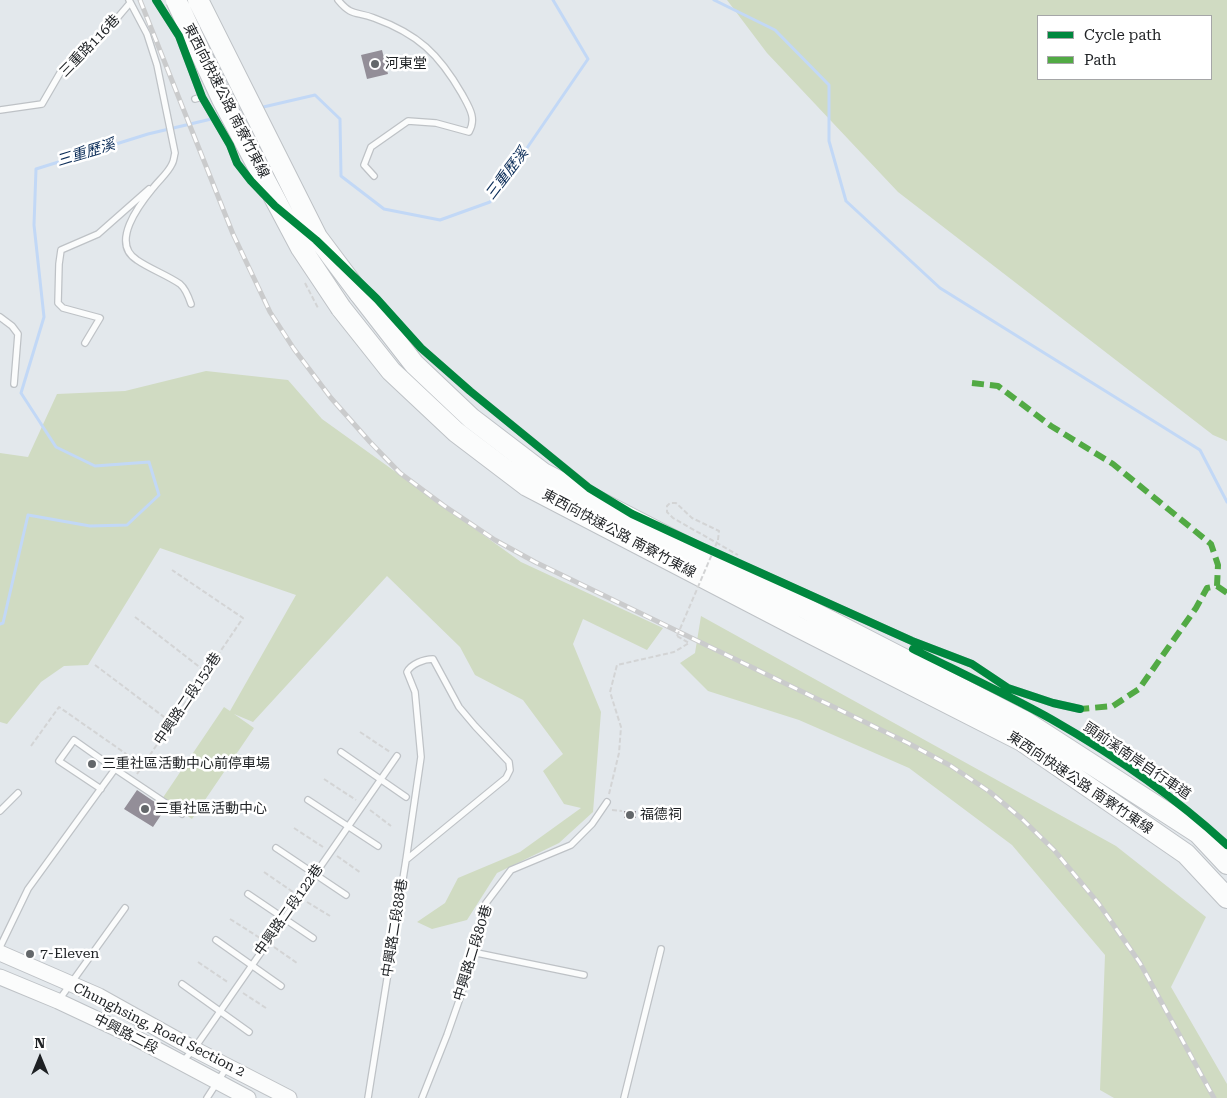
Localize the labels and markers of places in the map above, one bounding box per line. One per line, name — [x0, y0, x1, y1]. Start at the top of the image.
place label: 河東堂 — [385, 56, 427, 72]
marker: 河東堂 — [369, 58, 381, 70]
place label: 三重社區活動中心前停車場 — [102, 756, 270, 772]
marker: 三重社區活動中心前停車場 — [86, 758, 98, 770]
place label: 三重社區活動中心 — [155, 801, 267, 817]
marker: 三重社區活動中心 — [139, 803, 151, 815]
place label: 福德祠 — [640, 807, 682, 823]
marker: 福德祠 — [624, 809, 636, 821]
place label: 7-Eleven — [40, 946, 99, 962]
marker: 7-Eleven — [24, 948, 36, 960]

